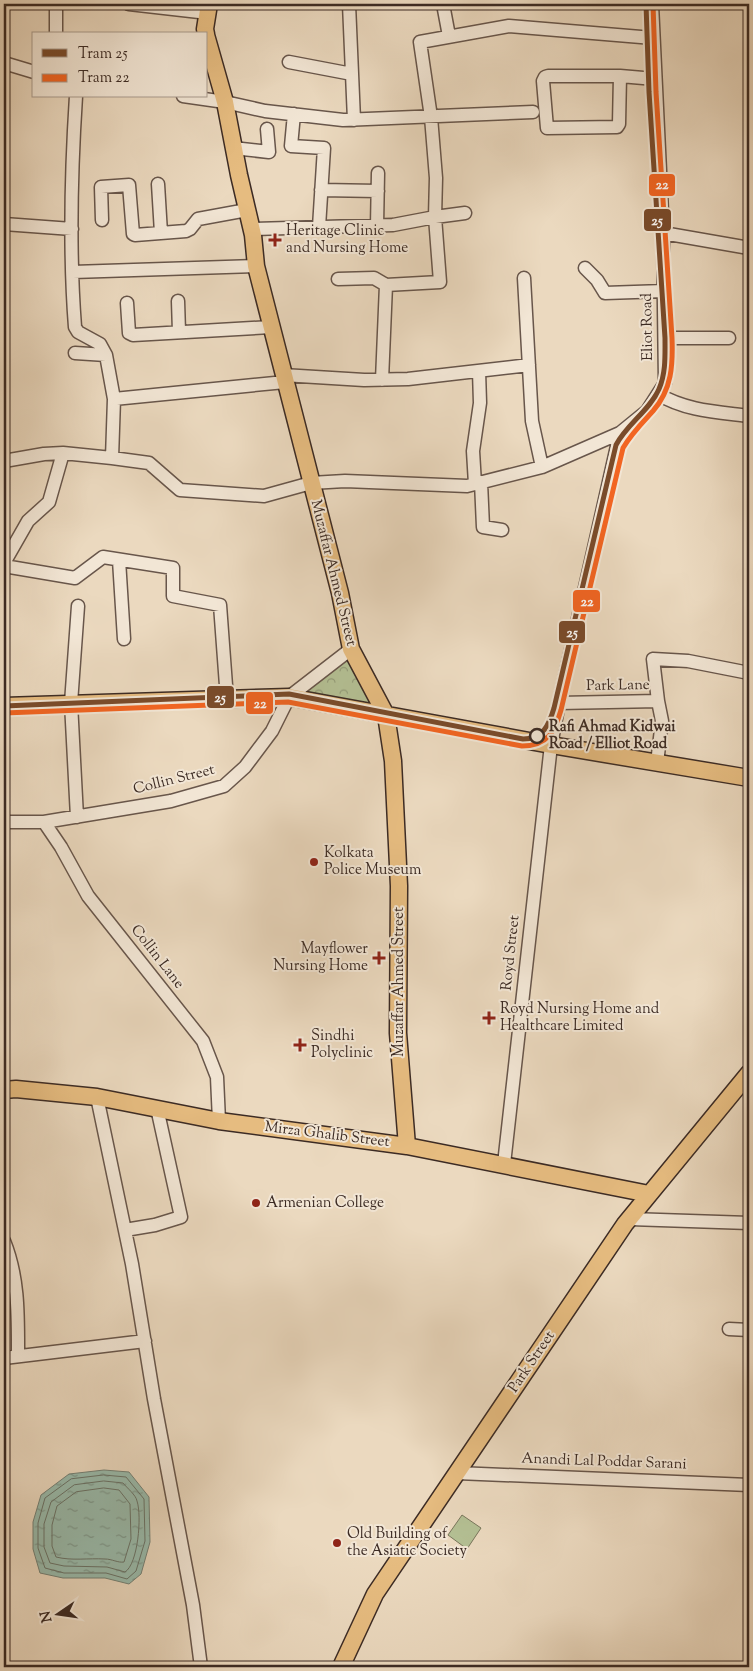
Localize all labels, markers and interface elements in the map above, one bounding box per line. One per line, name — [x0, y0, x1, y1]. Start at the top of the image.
legend — [32, 32, 208, 98]
text: Tram 25 — [78, 44, 128, 65]
text: Tram 22 — [78, 68, 129, 89]
line badge: 22 — [648, 173, 676, 197]
text: 22 — [655, 176, 669, 196]
line badge: 25 — [643, 208, 672, 232]
text: 25 — [651, 212, 663, 232]
place label: Heritage Clinic and Nursing Home — [286, 221, 408, 259]
marker: Heritage Clinic and Nursing Home — [268, 233, 282, 247]
street label: Eliot Road — [637, 292, 659, 361]
street label: Muzaffar Ahmed Street — [305, 498, 361, 648]
line badge: 22 — [572, 589, 601, 613]
text: 22 — [580, 593, 594, 613]
line badge: 25 — [558, 620, 586, 644]
text: 25 — [566, 624, 578, 644]
street label: Park Lane — [586, 675, 650, 697]
line badge: 25 — [206, 685, 235, 709]
text: 25 — [214, 689, 226, 709]
line badge: 22 — [245, 691, 274, 715]
text: 22 — [253, 695, 267, 715]
place label: Rafi Ahmad Kidwai Road / Elliot Road — [549, 717, 676, 755]
marker: Rafi Ahmad Kidwai Road / Elliot Road — [529, 728, 545, 744]
street label: Collin Street — [131, 760, 217, 800]
place label: Kolkata Police Museum — [324, 843, 422, 881]
marker: Kolkata Police Museum — [308, 856, 320, 868]
street label: Muzaffar Ahmed Street — [389, 907, 410, 1057]
street label: Royd Street — [497, 914, 525, 992]
street label: Collin Lane — [125, 921, 189, 993]
place label: Mayflower Nursing Home — [273, 939, 368, 977]
marker: Mayflower Nursing Home — [372, 951, 386, 965]
place label: Royd Nursing Home and Healthcare Limited — [500, 999, 660, 1037]
marker: Royd Nursing Home and Healthcare Limited — [482, 1011, 496, 1025]
place label: Sindhi Polyclinic — [311, 1026, 373, 1064]
marker: Sindhi Polyclinic — [293, 1038, 307, 1052]
street label: Mirza Ghalib Street — [263, 1117, 391, 1153]
place label: Armenian College — [266, 1193, 384, 1214]
marker: Armenian College — [250, 1197, 262, 1209]
street label: Park Street — [504, 1327, 560, 1397]
street label: Anandi Lal Poddar Sarani — [521, 1449, 687, 1475]
place label: Old Building of the Asiatic Society — [347, 1524, 468, 1562]
marker: Old Building of the Asiatic Society — [331, 1537, 343, 1549]
north arrow — [32, 1588, 82, 1638]
text: N — [36, 1609, 58, 1624]

